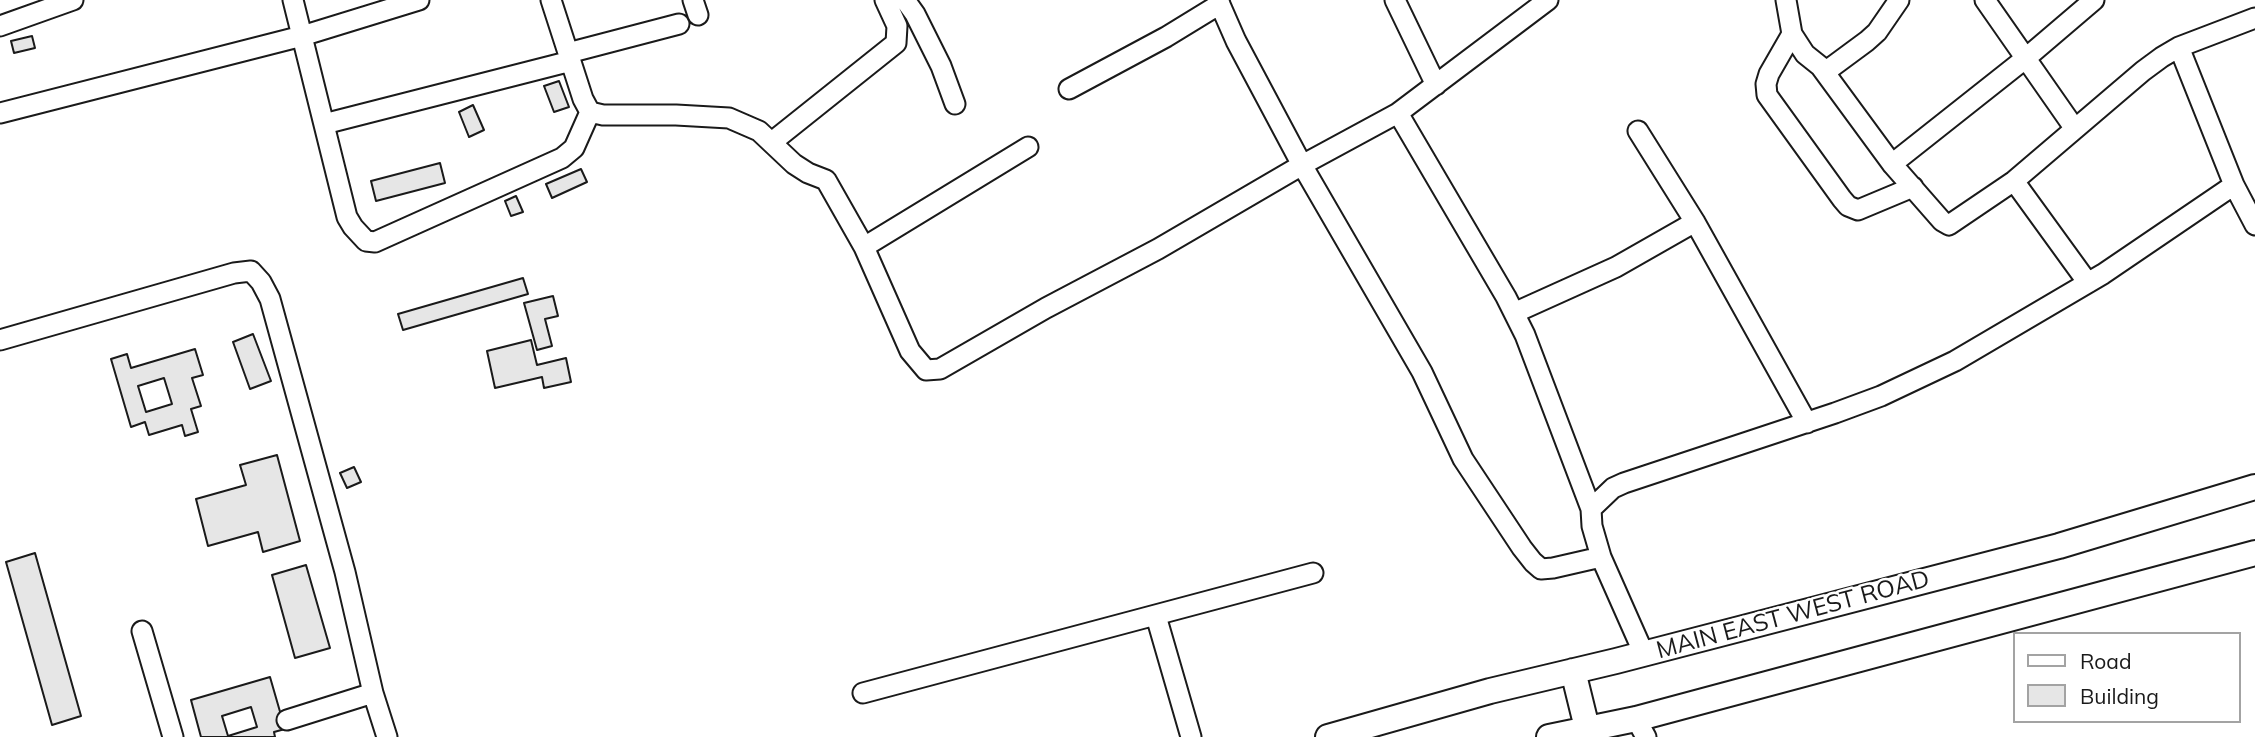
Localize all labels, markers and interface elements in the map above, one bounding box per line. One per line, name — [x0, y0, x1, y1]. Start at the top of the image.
street label: MAIN EAST WEST ROAD — [1653, 565, 1933, 665]
legend — [2014, 632, 2241, 723]
text: Road — [2080, 648, 2131, 674]
text: Building — [2080, 683, 2159, 709]

